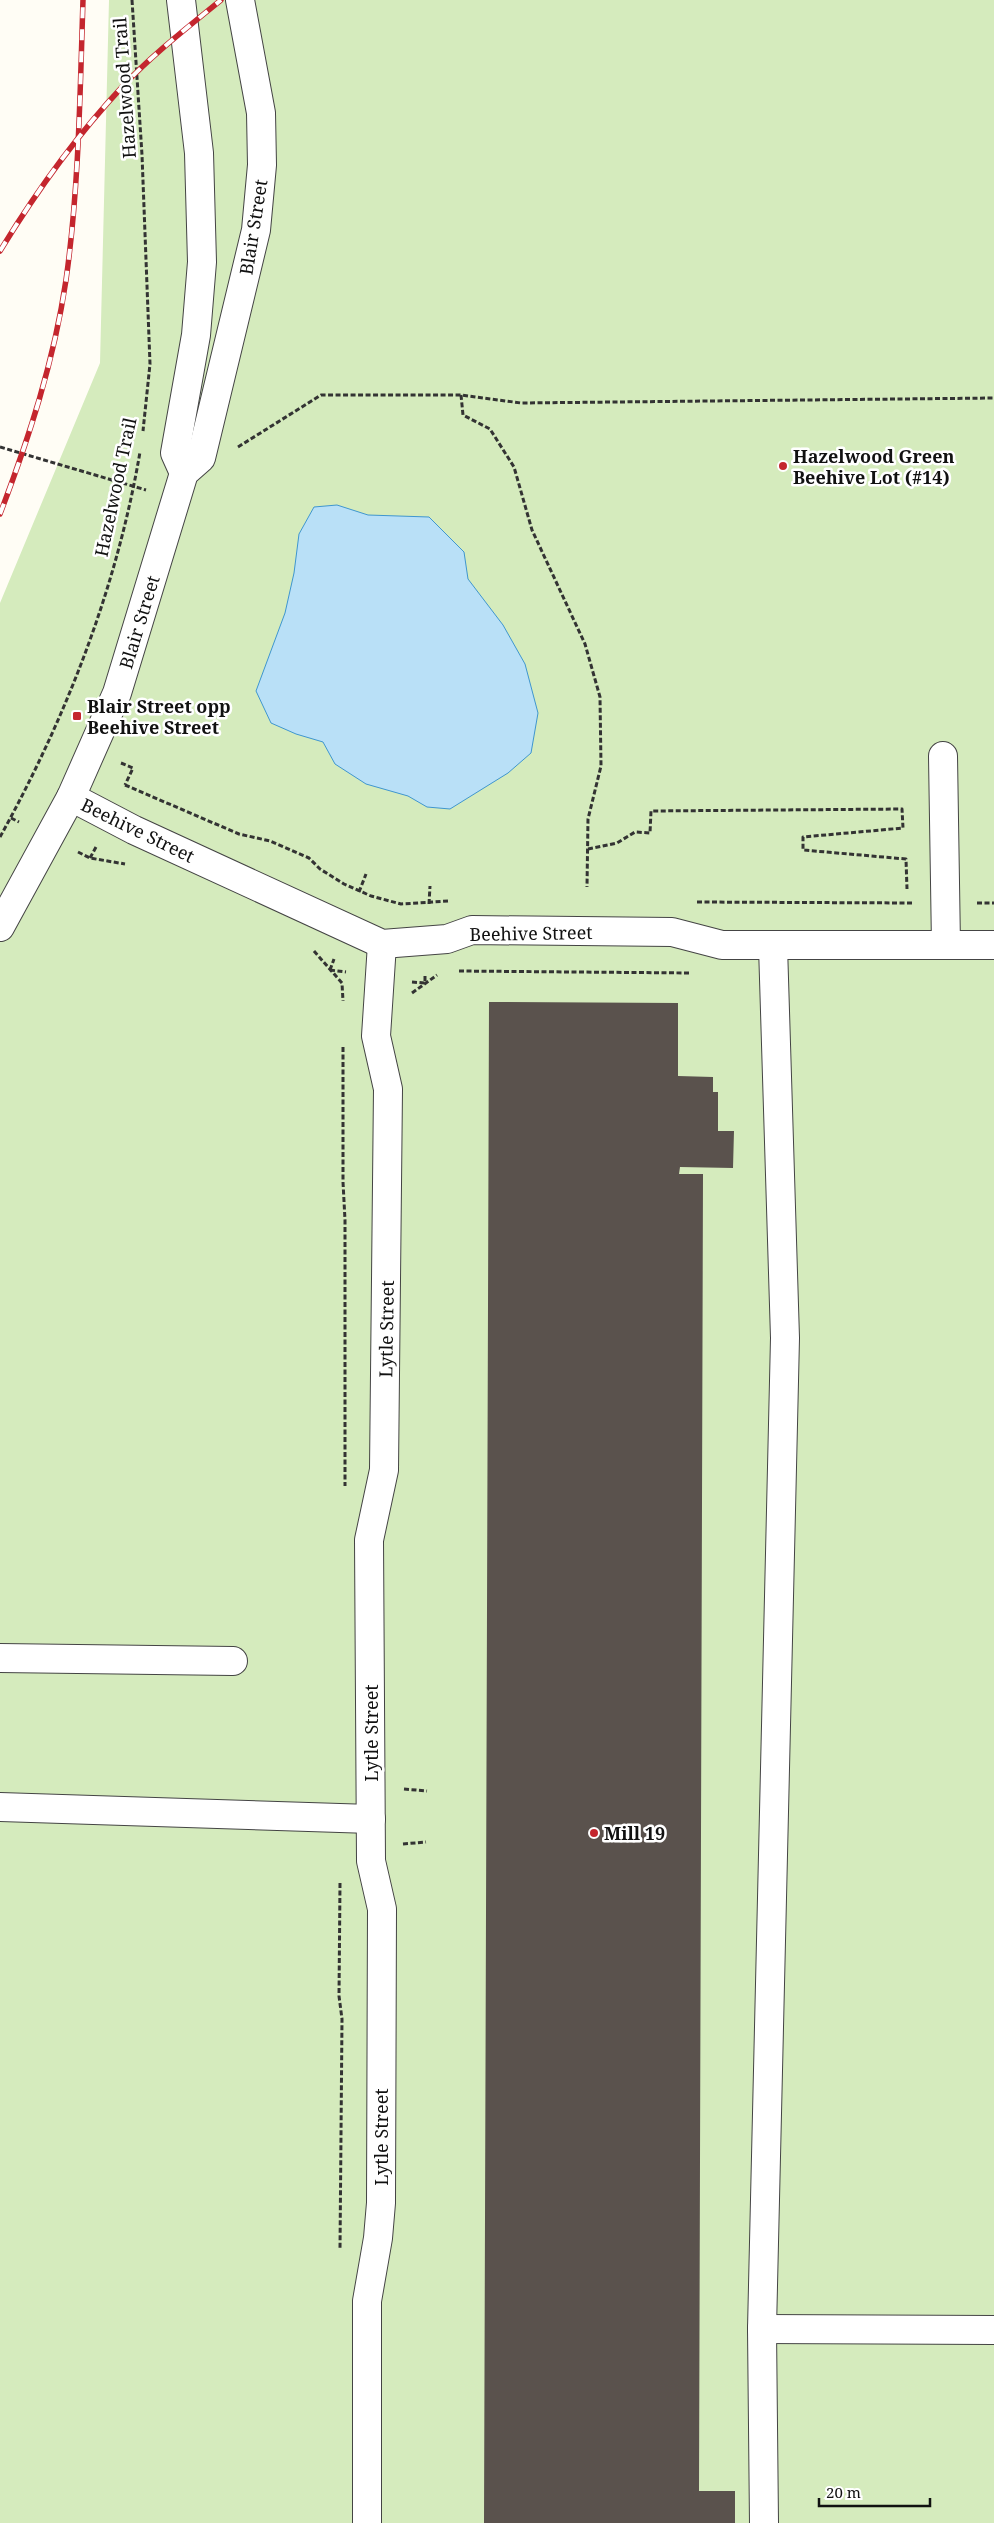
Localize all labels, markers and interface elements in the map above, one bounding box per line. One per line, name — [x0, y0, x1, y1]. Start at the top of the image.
street label: Hazelwood Trail — [107, 16, 141, 159]
street label: Blair Street — [234, 177, 272, 277]
street label: Hazelwood Trail — [89, 415, 142, 559]
place label: Hazelwood Green Beehive Lot (#14) — [793, 444, 954, 489]
marker: Hazelwood Green Beehive Lot (#14) — [777, 460, 789, 472]
street label: Blair Street — [113, 572, 165, 672]
place label: Blair Street opp Beehive Street — [87, 694, 231, 739]
marker: Blair Street opp Beehive Street — [71, 710, 83, 722]
street label: Beehive Street — [77, 792, 199, 868]
street label: Beehive Street — [469, 920, 593, 946]
street label: Lytle Street — [373, 1280, 399, 1378]
street label: Lytle Street — [359, 1684, 383, 1782]
place label: Mill 19 — [604, 1821, 665, 1845]
marker: Mill 19 — [588, 1827, 600, 1839]
street label: Lytle Street — [369, 2088, 393, 2186]
scale bar — [819, 2476, 930, 2508]
text: 20 m — [826, 2482, 861, 2502]

